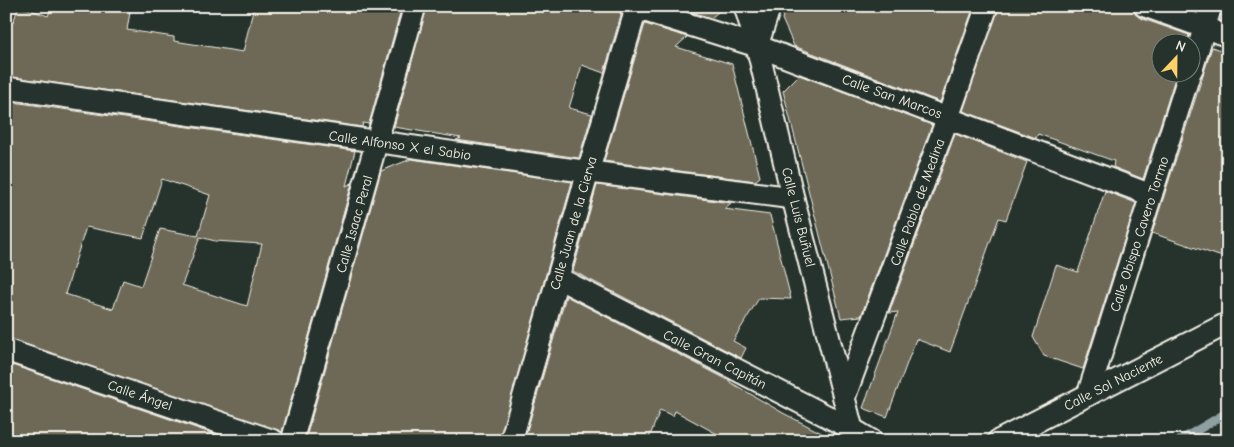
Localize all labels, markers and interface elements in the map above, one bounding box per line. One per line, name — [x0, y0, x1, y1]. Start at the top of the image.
north arrow — [1152, 32, 1202, 82]
text: N — [1173, 37, 1188, 56]
street label: Calle San Marcos — [840, 71, 944, 122]
street label: Calle Alfonso X el Sabio — [328, 127, 472, 164]
street label: Calle Pablo de Medina — [887, 136, 948, 268]
street label: Calle Juan de la Cierva — [546, 154, 601, 292]
street label: Calle Obispo Cavero Tormo — [1106, 154, 1173, 314]
street label: Calle Luis Buñuel — [778, 166, 819, 269]
street label: Calle Isaac Peral — [332, 173, 377, 275]
street label: Calle Gran Capitán — [660, 326, 769, 393]
street label: Calle Sol Naciente — [1061, 350, 1165, 415]
street label: Calle Ángel — [105, 377, 174, 414]

